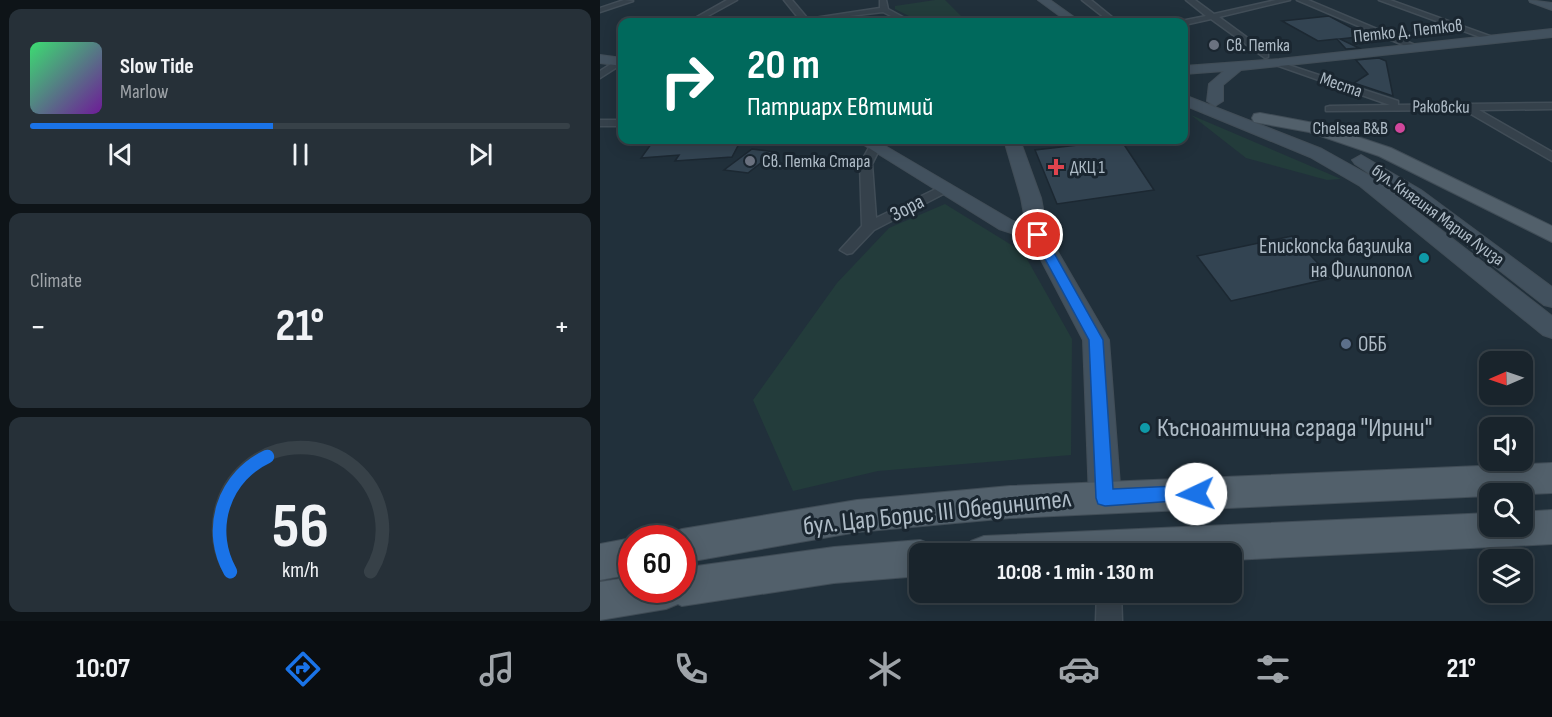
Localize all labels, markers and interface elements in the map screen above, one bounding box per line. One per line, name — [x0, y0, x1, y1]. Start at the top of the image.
street label: Петко Д. Петков — [1352, 15, 1464, 47]
place label: Св. Петка — [1226, 35, 1290, 56]
marker: Св. Петка — [1207, 38, 1221, 52]
text: 20 m — [747, 40, 820, 91]
icon: right — [648, 42, 726, 120]
text: Slow Tide — [120, 53, 194, 80]
street label: Места — [1317, 68, 1365, 102]
text: Marlow — [120, 80, 168, 104]
text: Патриарх Евтимий — [747, 91, 933, 123]
street label: Раковски — [1412, 96, 1470, 118]
place label: Chelsea B&B — [1312, 118, 1388, 139]
marker: Chelsea B&B — [1393, 121, 1407, 135]
icon: previous — [104, 138, 137, 171]
icon: pause — [284, 138, 317, 171]
icon: next — [464, 138, 497, 171]
place label: Св. Петка Стара — [762, 151, 870, 172]
marker: Св. Петка Стара — [743, 154, 757, 168]
place label: ДКЦ 1 — [1070, 157, 1106, 178]
marker: ДКЦ 1 — [1047, 158, 1065, 176]
street label: бул. Княгиня Мария Луиза — [1368, 160, 1508, 270]
street label: Зора — [886, 189, 928, 227]
pin — [1012, 209, 1063, 260]
icon: arrive — [1021, 218, 1054, 251]
place label: Епископска базилика на Филипопол — [1259, 234, 1413, 283]
marker: Епископска базилика на Филипопол — [1417, 251, 1431, 265]
text: Climate — [30, 269, 82, 293]
text: 21° — [276, 299, 324, 354]
text: − — [30, 307, 46, 347]
text: + — [554, 307, 570, 347]
place label: ОББ — [1358, 332, 1387, 357]
marker: ОББ — [1339, 337, 1353, 351]
north arrow — [1479, 351, 1533, 405]
map controls — [1479, 351, 1533, 603]
place label: Късноантична сграда "Ирини" — [1157, 413, 1432, 444]
button: sound — [1479, 417, 1533, 471]
marker: Късноантична сграда "Ирини" — [1138, 421, 1152, 435]
position arrow — [1164, 462, 1228, 526]
street label: бул. Цар Борис III Обединител — [802, 483, 1073, 542]
button: search — [1479, 483, 1533, 537]
text: 56 — [272, 490, 328, 565]
speed limit sign: 60 — [618, 525, 696, 603]
button: layers — [1479, 549, 1533, 603]
text: km/h — [281, 558, 319, 583]
text: 10:08 · 1 min · 130 m — [997, 559, 1154, 586]
icon: directions — [282, 648, 324, 690]
icon: music — [476, 648, 518, 690]
icon: phone — [670, 648, 712, 690]
icon: climate — [864, 648, 906, 690]
icon: car — [1058, 648, 1100, 690]
icon: filters — [1252, 648, 1294, 690]
text: 10:07 — [76, 653, 130, 685]
text: 21° — [1447, 653, 1476, 685]

